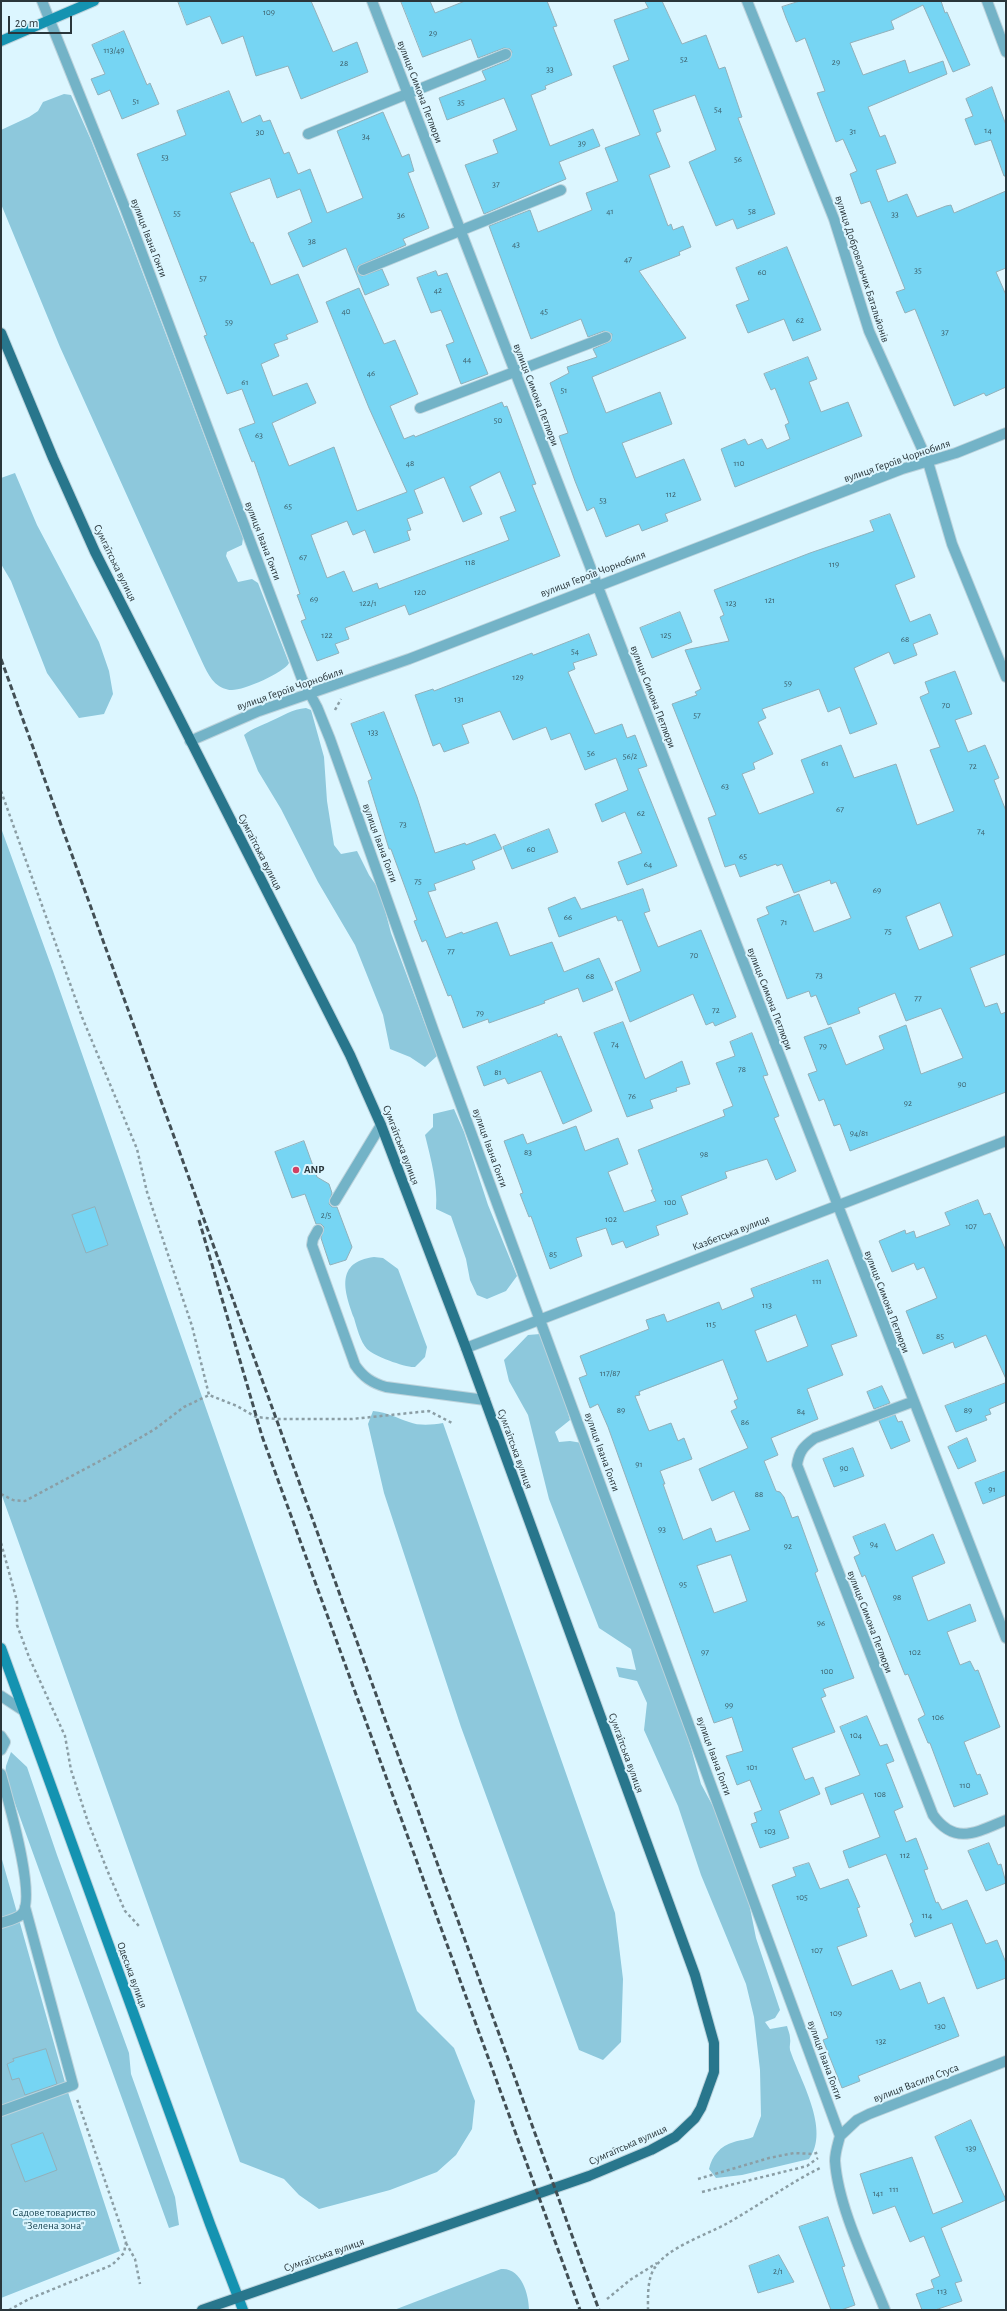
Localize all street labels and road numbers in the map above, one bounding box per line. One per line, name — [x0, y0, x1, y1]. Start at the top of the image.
street label: вулиця Симона Петлюри — [394, 39, 446, 145]
street label: вулиця Добровольчих Батальйонів — [832, 194, 892, 344]
street label: вулиця Івана Гонти — [128, 197, 170, 279]
street label: вулиця Симона Петлюри — [510, 342, 562, 448]
street label: вулиця Героїв Чорнобиля — [842, 437, 952, 485]
street label: вулиця Івана Гонти — [242, 500, 284, 582]
street label: Сумгаїтська вулиця — [91, 522, 139, 604]
street label: вулиця Героїв Чорнобиля — [538, 548, 648, 600]
street label: вулиця Симона Петлюри — [627, 644, 679, 750]
street label: вулиця Героїв Чорнобиля — [235, 665, 345, 713]
street label: вулиця Івана Гонти — [360, 802, 400, 884]
street label: Сумгаїтська вулиця — [235, 811, 285, 893]
street label: вулиця Симона Петлюри — [744, 946, 796, 1052]
street label: Сумгаїтська вулиця — [380, 1103, 422, 1187]
street label: вулиця Івана Гонти — [470, 1107, 510, 1189]
street label: Казбетська вулиця — [690, 1212, 772, 1254]
street label: вулиця Симона Петлюри — [861, 1249, 913, 1355]
street label: Сумгаїтська вулиця — [494, 1407, 536, 1491]
street label: вулиця Івана Гонти — [582, 1411, 622, 1493]
street label: вулиця Симона Петлюри — [844, 1569, 896, 1675]
street label: Сумгаїтська вулиця — [605, 1711, 647, 1795]
street label: вулиця Івана Гонти — [694, 1715, 734, 1797]
street label: Одеська вулиця — [114, 1940, 150, 2010]
street label: вулиця Івана Гонти — [805, 2019, 845, 2101]
street label: вулиця Василя Стуса — [871, 2061, 961, 2105]
street label: Сумгаїтська вулиця — [587, 2122, 669, 2168]
street label: Сумгаїтська вулиця — [282, 2235, 366, 2275]

